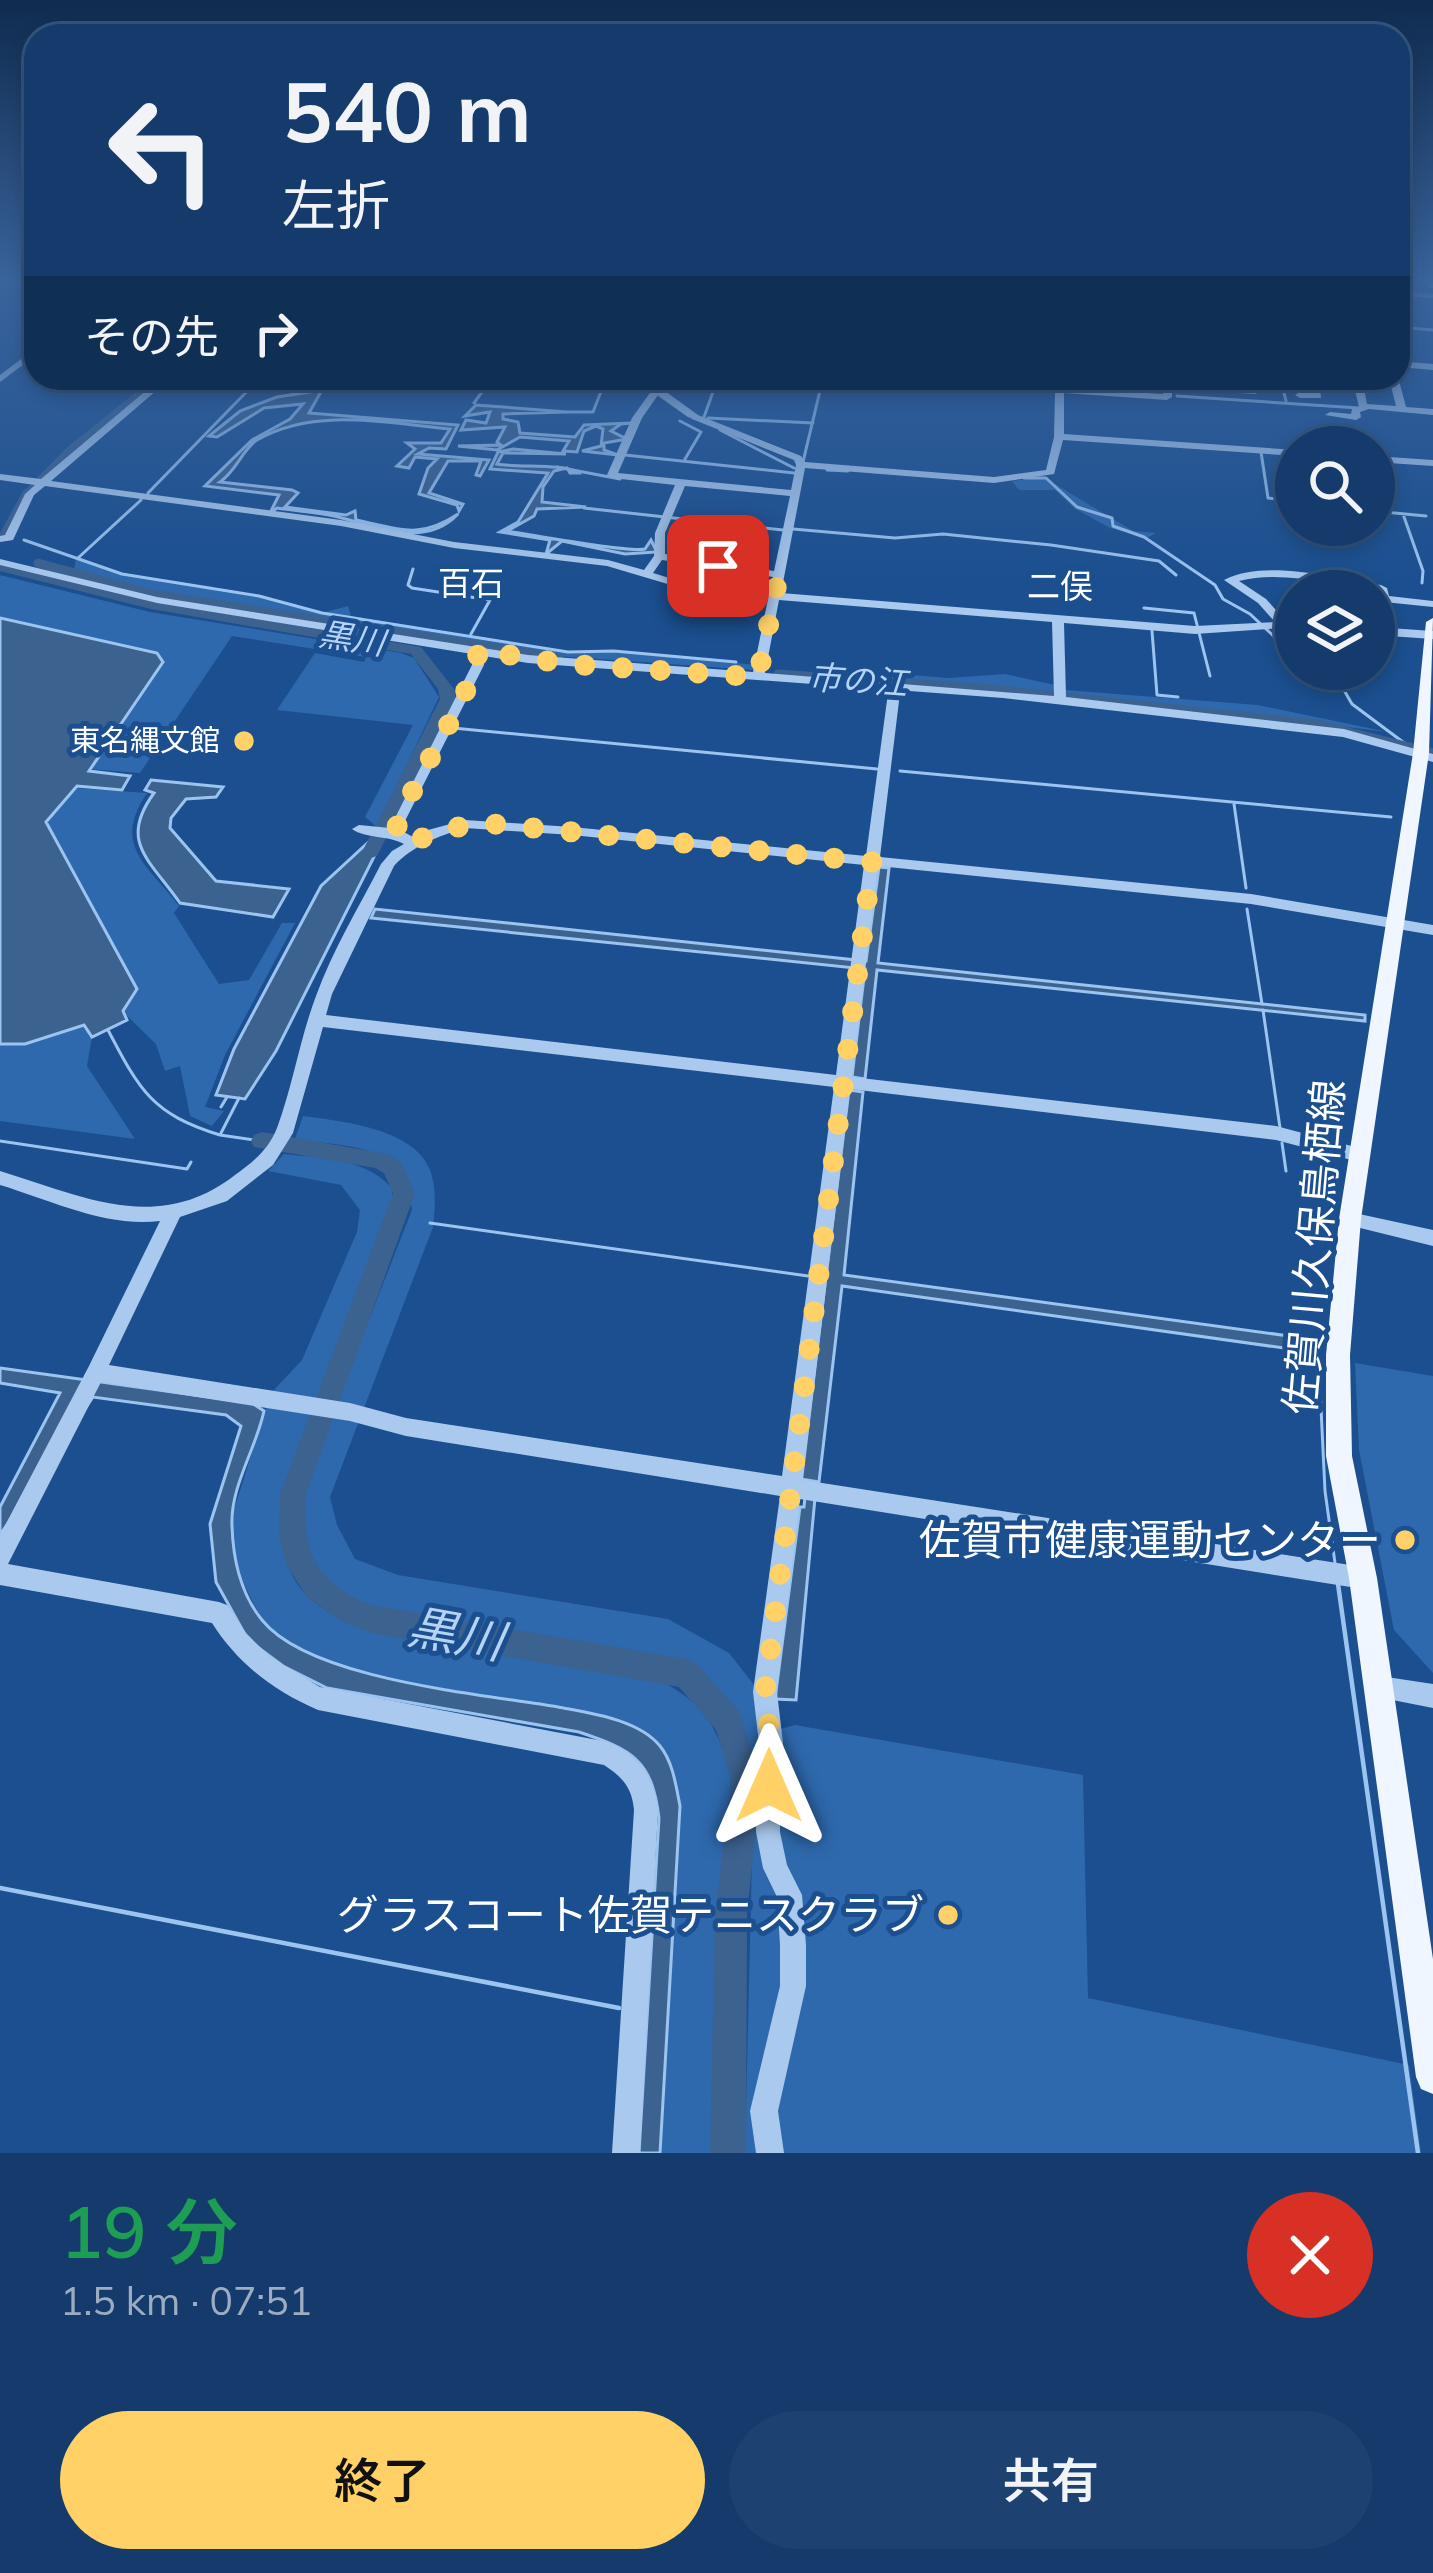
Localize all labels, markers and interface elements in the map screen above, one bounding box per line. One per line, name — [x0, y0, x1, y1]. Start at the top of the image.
text: 540 m — [282, 58, 532, 163]
icon: left — [84, 72, 240, 228]
text: 左折 — [282, 171, 390, 239]
icon: right — [243, 300, 309, 366]
text: その先 — [84, 308, 219, 364]
map controls — [1275, 426, 1395, 690]
button: search — [1275, 426, 1395, 546]
pin — [667, 515, 769, 617]
icon: arrive — [685, 533, 751, 599]
district label: 百石 — [438, 562, 504, 603]
district label: 二俣 — [1027, 565, 1093, 606]
button: layers — [1275, 570, 1395, 690]
water label: 黒川 — [316, 612, 391, 663]
water label: 市の江 — [807, 656, 912, 704]
place label: 東名縄文館 — [70, 721, 220, 759]
marker: 東名縄文館 — [231, 728, 257, 754]
street label: 佐賀川久保鳥栖線 — [1272, 1077, 1355, 1417]
place label: 佐賀市健康運動センター — [919, 1513, 1381, 1566]
marker: 佐賀市健康運動センター — [1392, 1527, 1418, 1553]
water label: 黒川 — [404, 1595, 514, 1672]
position arrow — [706, 1723, 832, 1849]
place label: グラスコート佐賀テニスクラブ — [337, 1888, 924, 1941]
marker: グラスコート佐賀テニスクラブ — [935, 1902, 961, 1928]
text: 19 分 — [60, 2186, 238, 2276]
button: close — [1247, 2192, 1373, 2318]
text: 1.5 km · 07:51 — [60, 2276, 312, 2325]
button: 終了 — [60, 2411, 705, 2549]
button: 共有 — [729, 2411, 1373, 2549]

